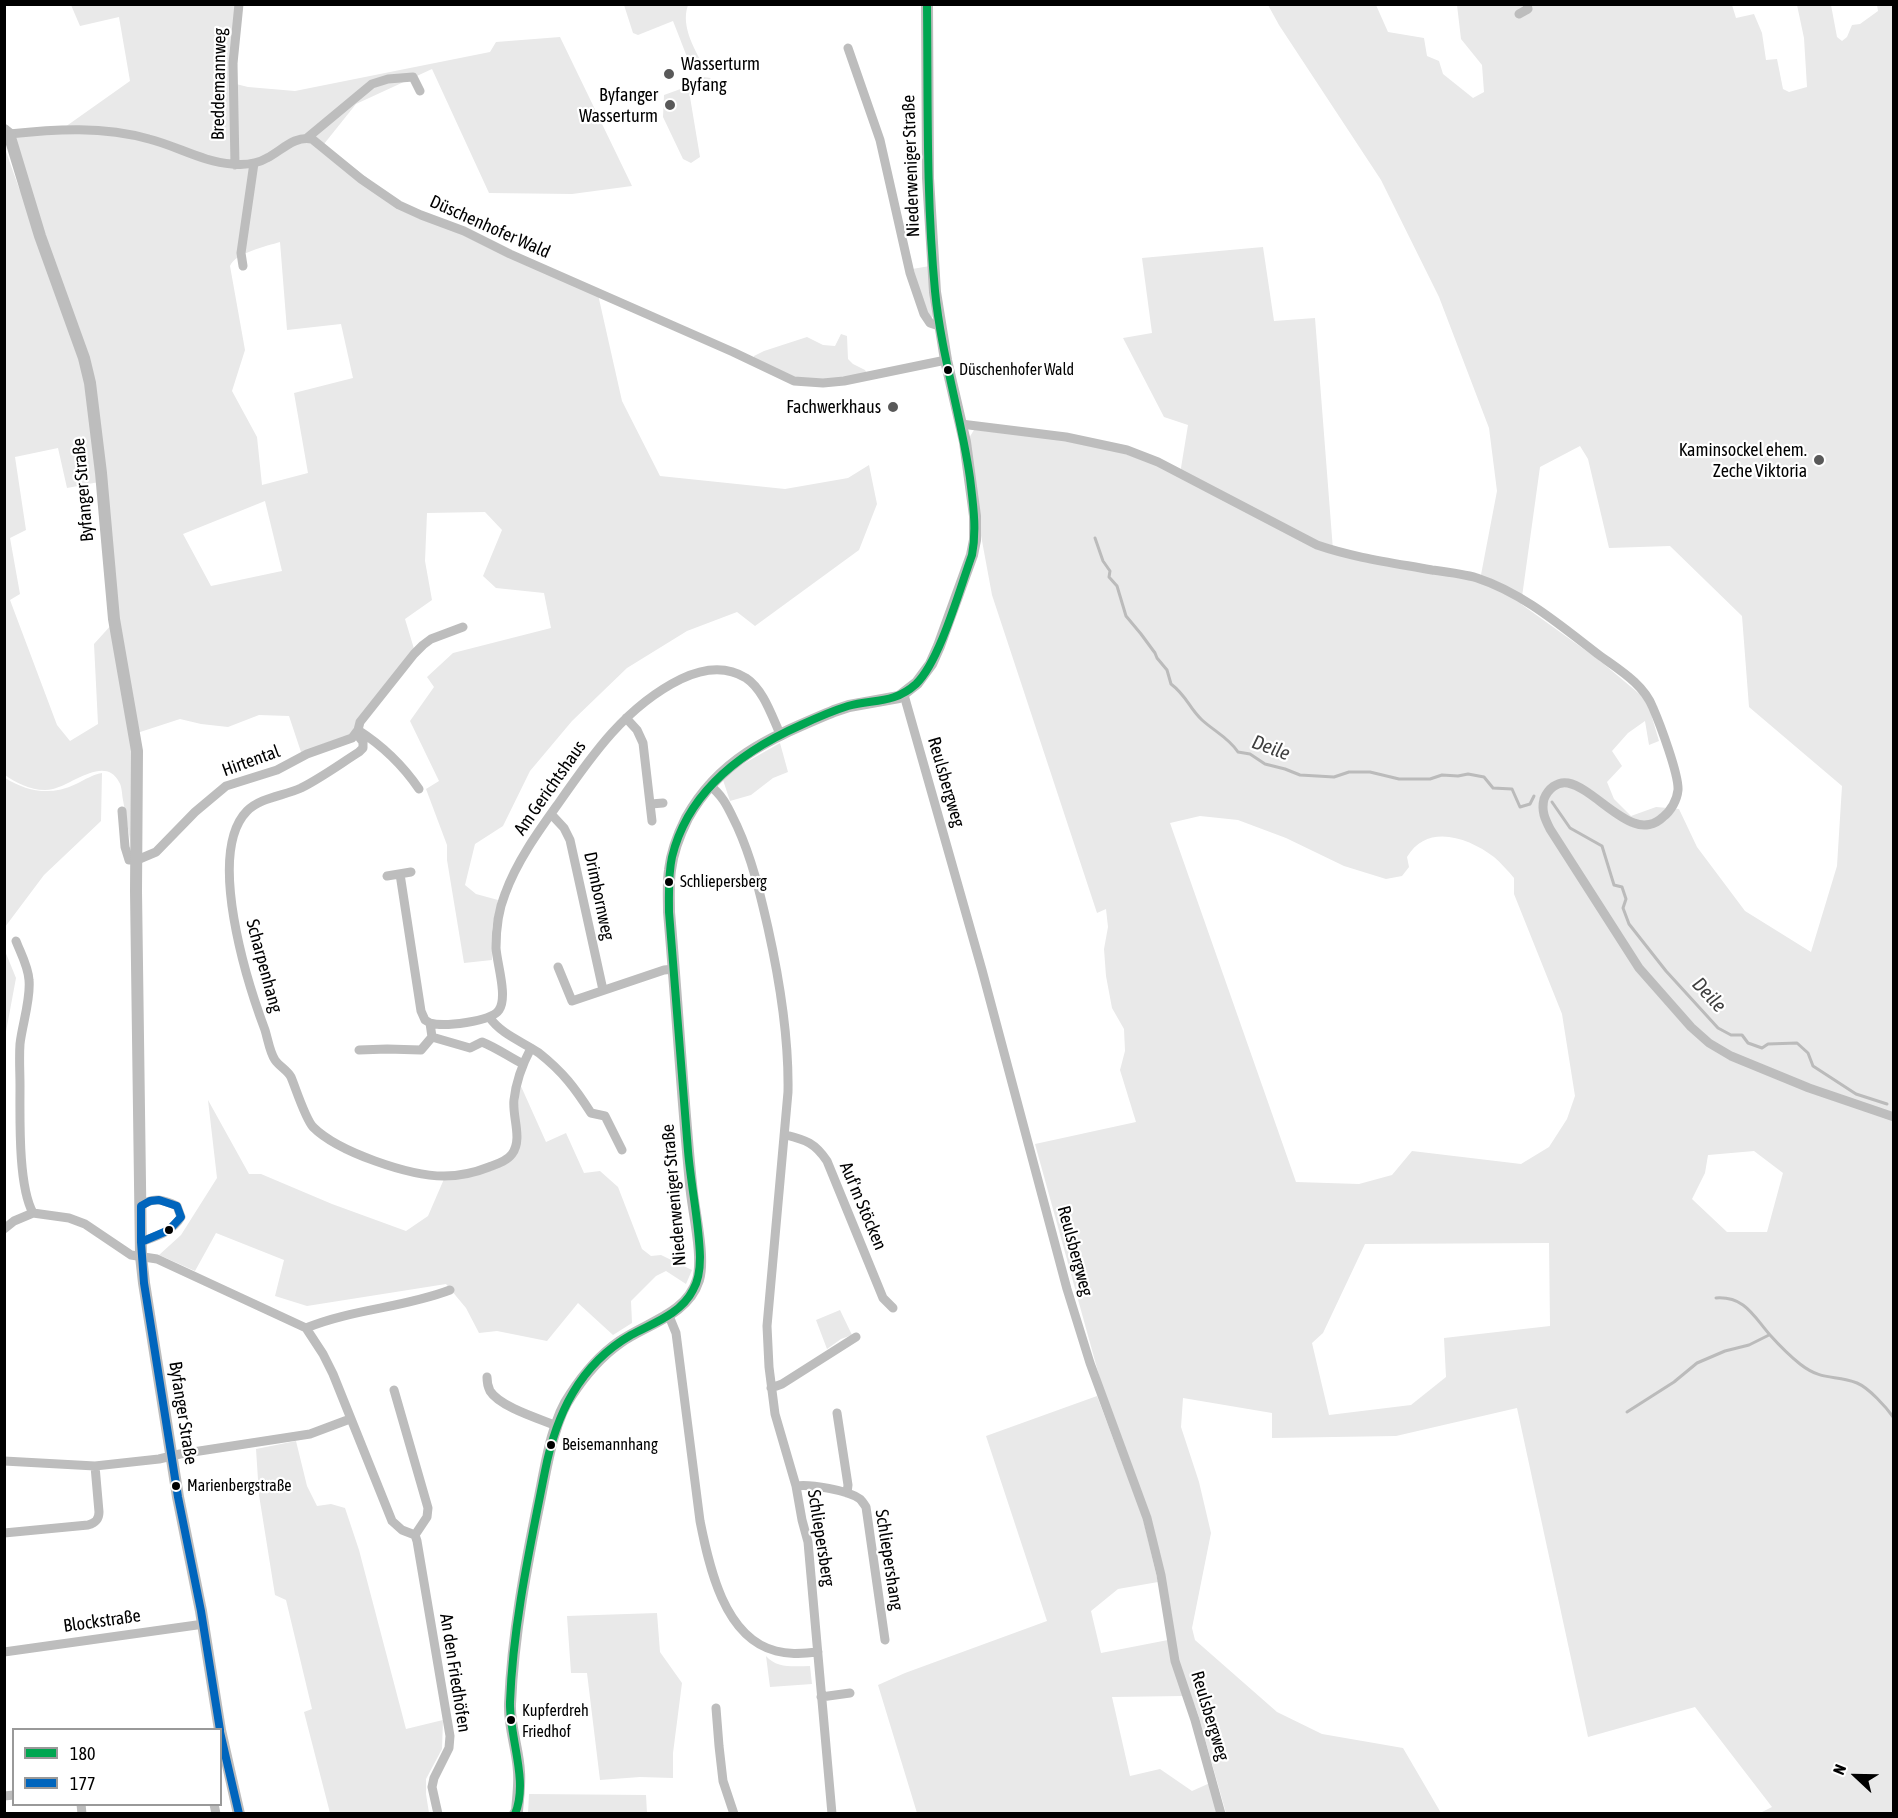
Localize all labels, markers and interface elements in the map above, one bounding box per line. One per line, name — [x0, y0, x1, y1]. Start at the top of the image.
street label: Breddemannweg — [207, 28, 231, 140]
place label: Wasserturm Byfang — [681, 53, 760, 96]
marker: Wasserturm Byfang — [662, 67, 676, 81]
place label: Byfanger Wasserturm — [579, 84, 658, 127]
street label: Niederweniger Straße — [898, 94, 924, 238]
marker: Byfanger Wasserturm — [663, 98, 677, 112]
street label: Düschenhofer Wald — [426, 191, 554, 263]
place label: Düschenhofer Wald — [959, 360, 1074, 380]
marker: Düschenhofer Wald — [942, 364, 954, 376]
place label: Fachwerkhaus — [786, 396, 881, 418]
marker: Fachwerkhaus — [886, 400, 900, 414]
street label: Byfanger Straße — [68, 437, 98, 543]
place label: Kaminsockel ehem. Zeche Viktoria — [1679, 439, 1807, 482]
marker: Kaminsockel ehem. Zeche Viktoria — [1812, 453, 1826, 467]
water label: Deile — [1249, 730, 1293, 766]
street label: Reulsbergweg — [923, 734, 969, 830]
street label: Am Gerichtshaus — [509, 737, 591, 839]
street label: Hirtental — [219, 741, 283, 781]
street label: Drimbornweg — [579, 850, 619, 942]
place label: Schliepersberg — [680, 872, 767, 892]
marker: Schliepersberg — [663, 876, 675, 888]
street label: Scharpenhang — [241, 917, 287, 1015]
water label: Deile — [1687, 973, 1731, 1017]
street label: Niederweniger Straße — [657, 1123, 691, 1267]
street label: Auf'm Stöcken — [835, 1159, 891, 1253]
street label: Reulsbergweg — [1053, 1203, 1097, 1299]
unlabelled marker — [163, 1224, 175, 1236]
street label: Byfanger Straße — [164, 1360, 202, 1466]
place label: Beisemannhang — [562, 1435, 658, 1455]
marker: Beisemannhang — [545, 1439, 557, 1451]
place label: Marienbergstraße — [187, 1476, 291, 1496]
marker: Marienbergstraße — [170, 1480, 182, 1492]
street label: Schliepersberg — [803, 1488, 839, 1588]
street label: Schliepershang — [870, 1508, 908, 1612]
street label: Blockstraße — [62, 1605, 142, 1637]
street label: An den Friedhöfen — [435, 1612, 475, 1734]
street label: Reulsbergweg — [1186, 1669, 1234, 1763]
place label: Kupferdreh Friedhof — [522, 1701, 589, 1739]
marker: Kupferdreh Friedhof — [505, 1714, 517, 1726]
legend — [12, 1728, 222, 1806]
text: 180 — [70, 1743, 95, 1764]
north arrow — [1826, 1746, 1886, 1806]
text: N — [1829, 1762, 1849, 1777]
text: 177 — [70, 1773, 95, 1794]

